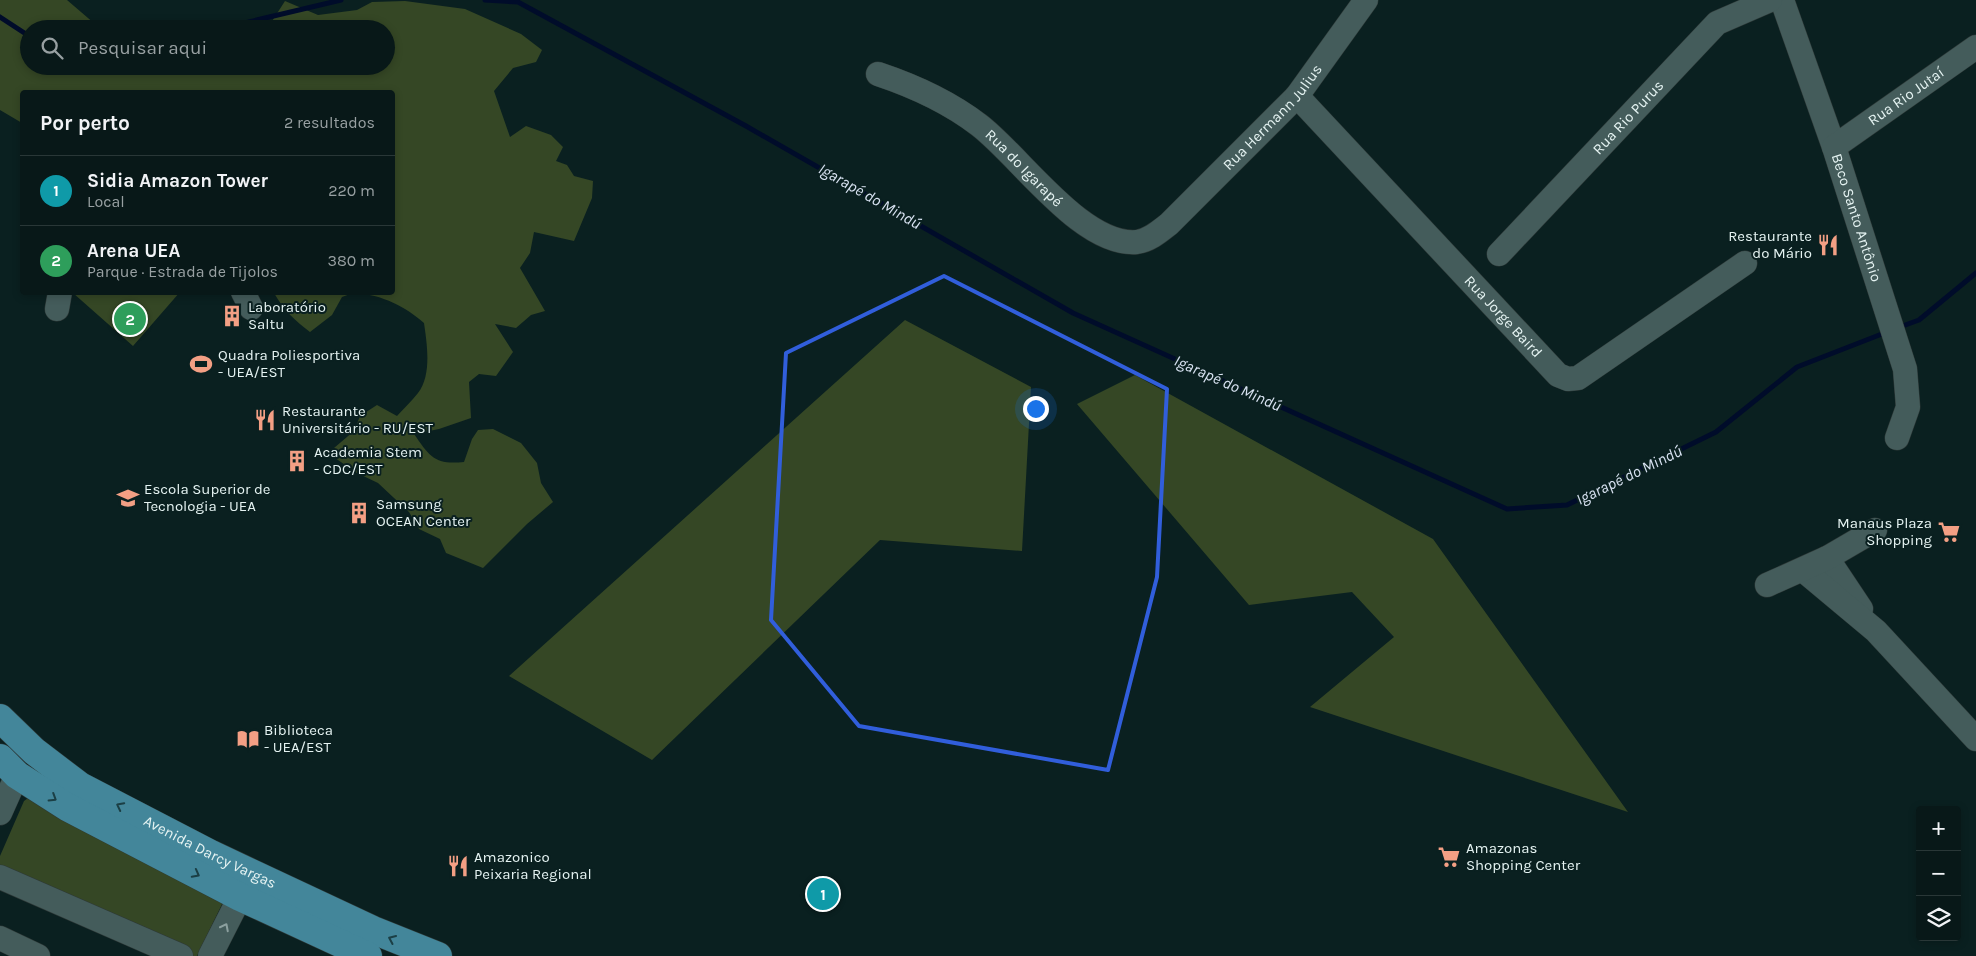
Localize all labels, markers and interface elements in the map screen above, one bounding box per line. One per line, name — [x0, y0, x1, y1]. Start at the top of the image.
search box — [20, 20, 395, 75]
icon: search — [38, 34, 66, 62]
text: Pesquisar aqui — [78, 37, 207, 59]
street label: Rua Hermann Julius — [1219, 61, 1326, 174]
street label: Rua Rio Jutaí — [1864, 63, 1948, 129]
street label: Rua Rio Purus — [1589, 76, 1667, 158]
text: Por perto — [40, 111, 130, 135]
text: 2 resultados — [284, 113, 375, 132]
street label: Rua do Igarapé — [982, 126, 1066, 211]
street label: Beco Santo Antônio — [1828, 151, 1885, 284]
water label: Igarapé do Mindú — [815, 159, 925, 233]
text: Sidia Amazon Tower — [87, 170, 268, 192]
text: 1 — [53, 181, 59, 200]
text: 220 m — [328, 181, 375, 200]
text: Local — [87, 192, 125, 211]
place label: Restaurante do Mário — [1728, 227, 1812, 262]
restaurant icon: Restaurante do Mário — [1815, 232, 1841, 258]
text: Arena UEA — [87, 240, 180, 262]
text: 2 — [51, 251, 61, 270]
text: 380 m — [327, 251, 375, 270]
text: Parque · Estrada de Tijolos — [87, 262, 278, 281]
street label: Rua Jorge Baird — [1461, 272, 1546, 361]
place label: Laboratório Saltu — [248, 298, 326, 333]
pin: 2 — [114, 300, 146, 338]
building icon: Laboratório Saltu — [219, 303, 245, 329]
place label: Quadra Poliesportiva - UEA/EST — [218, 346, 360, 381]
sports icon: Quadra Poliesportiva - UEA/EST — [188, 351, 214, 377]
water label: Igarapé do Mindú — [1171, 351, 1285, 415]
your location — [1023, 396, 1049, 422]
place label: Restaurante Universitário - RU/EST — [282, 402, 434, 437]
restaurant icon: Restaurante Universitário - RU/EST — [252, 407, 278, 433]
water label: Igarapé do Mindú — [1573, 441, 1685, 509]
place label: Academia Stem - CDC/EST — [314, 443, 422, 478]
building icon: Academia Stem - CDC/EST — [284, 448, 310, 474]
place label: Escola Superior de Tecnologia - UEA — [144, 480, 271, 515]
school or university icon: Escola Superior de Tecnologia - UEA — [115, 485, 141, 511]
place label: Samsung OCEAN Center — [376, 495, 471, 530]
building icon: Samsung OCEAN Center — [346, 500, 372, 526]
place label: Manaus Plaza Shopping — [1837, 514, 1933, 549]
supermarket icon: Manaus Plaza Shopping — [1936, 519, 1962, 545]
place label: Biblioteca - UEA/EST — [264, 721, 333, 756]
library icon: Biblioteca - UEA/EST — [235, 726, 261, 752]
one-way arrow — [48, 791, 57, 801]
one-way arrow — [117, 802, 126, 812]
map controls — [1916, 806, 1961, 941]
button: + — [1916, 806, 1961, 851]
street label: Avenida Darcy Vargas — [141, 812, 279, 892]
place label: Amazonas Shopping Center — [1466, 839, 1581, 874]
supermarket icon: Amazonas Shopping Center — [1436, 844, 1462, 870]
place label: Amazonico Peixaria Regional — [474, 848, 592, 883]
button: − — [1916, 851, 1961, 896]
restaurant icon: Amazonico Peixaria Regional — [445, 853, 471, 879]
one-way arrow — [191, 868, 200, 878]
pin: 1 — [807, 875, 839, 913]
button: layers — [1916, 896, 1961, 941]
one-way arrow — [219, 923, 229, 932]
one-way arrow — [388, 934, 397, 945]

